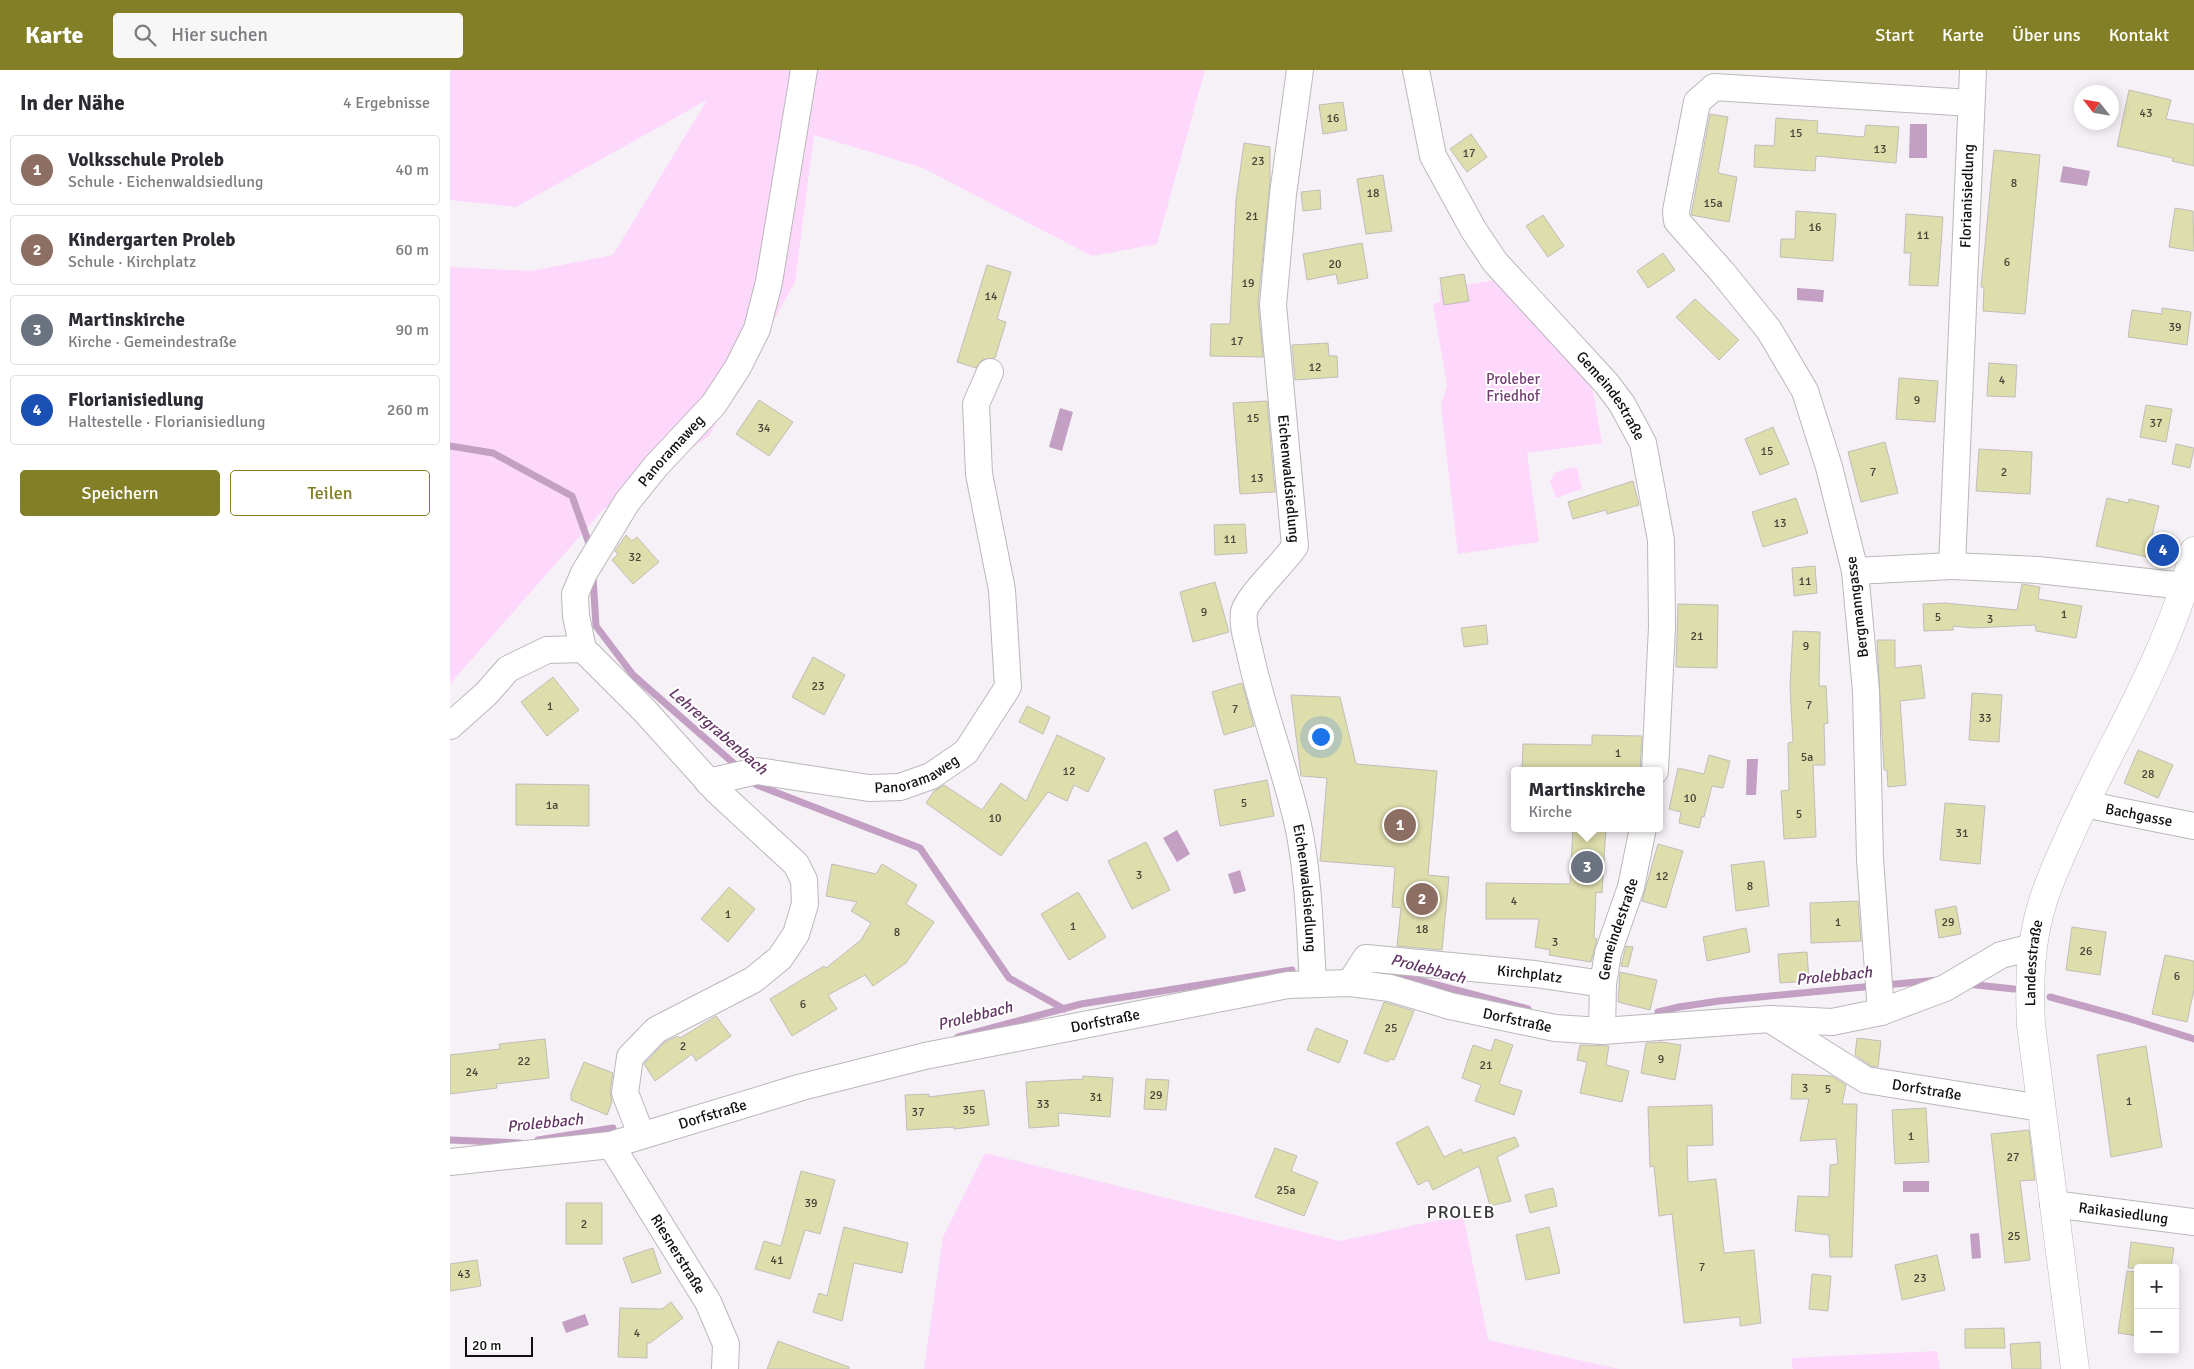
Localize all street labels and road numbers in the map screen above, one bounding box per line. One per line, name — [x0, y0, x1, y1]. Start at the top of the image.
street label: Florianisiedlung — [1956, 144, 1978, 248]
street label: Gemeindestraße — [1572, 348, 1649, 443]
street label: Panoramaweg — [634, 411, 708, 490]
street label: Eichenwaldsiedlung — [1274, 414, 1304, 544]
street label: Bergmanngasse — [1842, 555, 1872, 659]
street label: Panoramaweg — [874, 751, 962, 797]
street label: Bachgasse — [2104, 799, 2174, 830]
street label: Eichenwaldsiedlung — [1289, 822, 1320, 953]
street label: Gemeindestraße — [1595, 877, 1642, 982]
street label: Landesstraße — [2021, 918, 2047, 1007]
street label: Kirchplatz — [1496, 961, 1564, 987]
street label: Dorfstraße — [1481, 1004, 1554, 1036]
street label: Dorfstraße — [1069, 1005, 1141, 1036]
street label: Dorfstraße — [1891, 1075, 1963, 1104]
street label: Dorfstraße — [676, 1095, 749, 1133]
street label: Raikasiedlung — [2077, 1198, 2170, 1228]
street label: Riesnerstraße — [647, 1211, 710, 1297]

